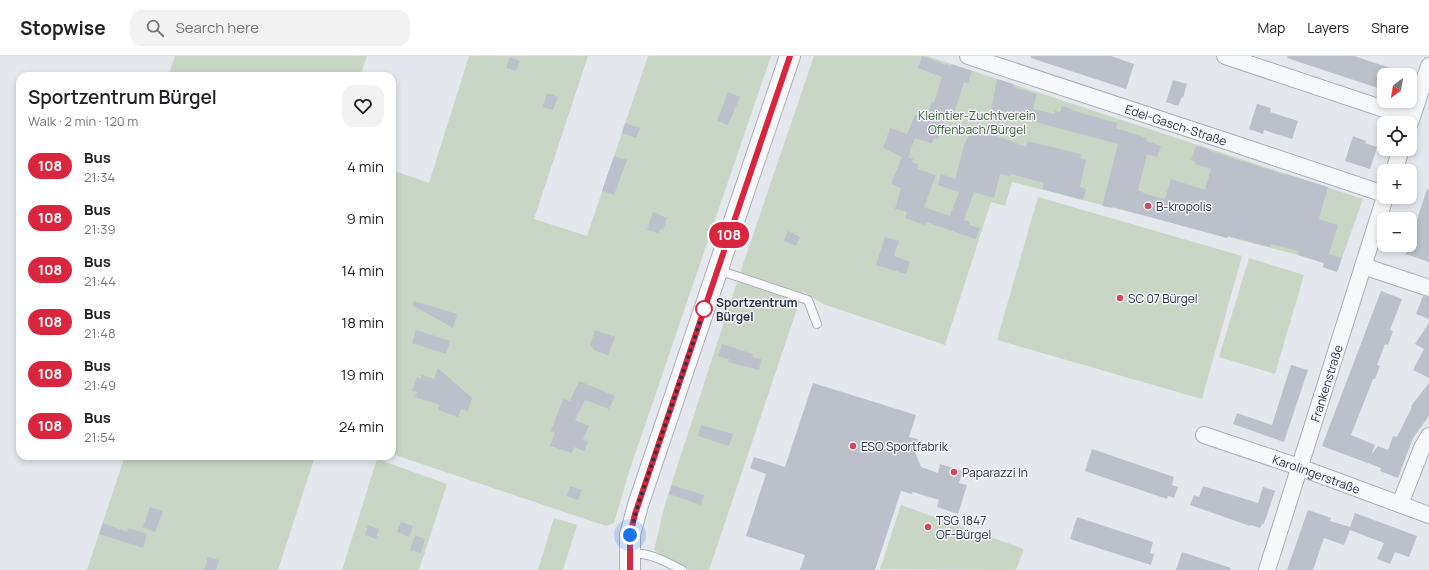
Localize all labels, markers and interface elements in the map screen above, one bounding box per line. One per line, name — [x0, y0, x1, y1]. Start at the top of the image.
search box — [130, 10, 410, 46]
text: Stopwise — [20, 15, 106, 41]
icon: search — [144, 17, 166, 39]
text: Search here — [176, 17, 259, 38]
text: Map — [1257, 18, 1285, 37]
text: Layers — [1307, 18, 1349, 37]
text: Share — [1371, 18, 1409, 37]
north arrow — [1377, 68, 1417, 108]
map controls — [1377, 68, 1417, 252]
text: Sportzentrum Bürgel — [28, 84, 217, 110]
button: heart — [342, 85, 384, 127]
street label: Edel-Gasch-Straße — [1123, 100, 1229, 149]
park label: Kleintier-Zuchtverein Offenbach/Bürgel — [918, 107, 1036, 138]
text: Walk · 2 min · 120 m — [28, 112, 138, 130]
button: locate — [1377, 116, 1417, 156]
text: Bus — [84, 147, 111, 168]
text: 108 — [38, 156, 62, 175]
text: 4 min — [347, 156, 384, 177]
button: + — [1377, 164, 1417, 204]
text: 21:34 — [84, 168, 115, 186]
place label: B-kropolis — [1156, 198, 1212, 215]
text: Bus — [84, 199, 111, 220]
marker: B-kropolis — [1143, 201, 1153, 211]
text: 108 — [38, 208, 62, 227]
text: 9 min — [347, 208, 384, 229]
button: − — [1377, 212, 1417, 252]
text: 21:39 — [84, 220, 116, 238]
line badge: 108 — [706, 222, 752, 248]
text: 108 — [717, 225, 741, 244]
text: Bus — [84, 251, 111, 272]
text: 108 — [38, 260, 62, 279]
text: 14 min — [341, 260, 384, 281]
text: 21:44 — [84, 272, 116, 290]
place label: SC 07 Bürgel — [1128, 290, 1198, 307]
marker: SC 07 Bürgel — [1115, 293, 1125, 303]
place label: Sportzentrum Bürgel — [716, 294, 798, 325]
marker: Sportzentrum Bürgel — [695, 300, 713, 318]
text: Bus — [84, 303, 111, 324]
text: 108 — [38, 312, 62, 331]
text: 18 min — [341, 312, 384, 333]
text: 21:48 — [84, 324, 116, 342]
street label: Frankenstraße — [1306, 342, 1346, 424]
text: Bus — [84, 355, 111, 376]
text: 108 — [38, 364, 62, 383]
text: 19 min — [341, 364, 384, 385]
text: 21:49 — [84, 376, 116, 394]
text: Bus — [84, 407, 111, 428]
text: 108 — [38, 416, 62, 435]
text: 24 min — [339, 416, 384, 437]
text: 21:54 — [84, 428, 116, 446]
place label: ESO Sportfabrik — [861, 438, 949, 455]
marker: ESO Sportfabrik — [848, 441, 858, 451]
street label: Karolingerstraße — [1270, 450, 1363, 497]
place label: Paparazzi In — [962, 464, 1028, 481]
marker: Paparazzi In — [949, 467, 959, 477]
place label: TSG 1847 OF-Bürgel — [936, 512, 991, 543]
marker: TSG 1847 OF-Bürgel — [923, 522, 933, 532]
your location — [620, 525, 640, 545]

